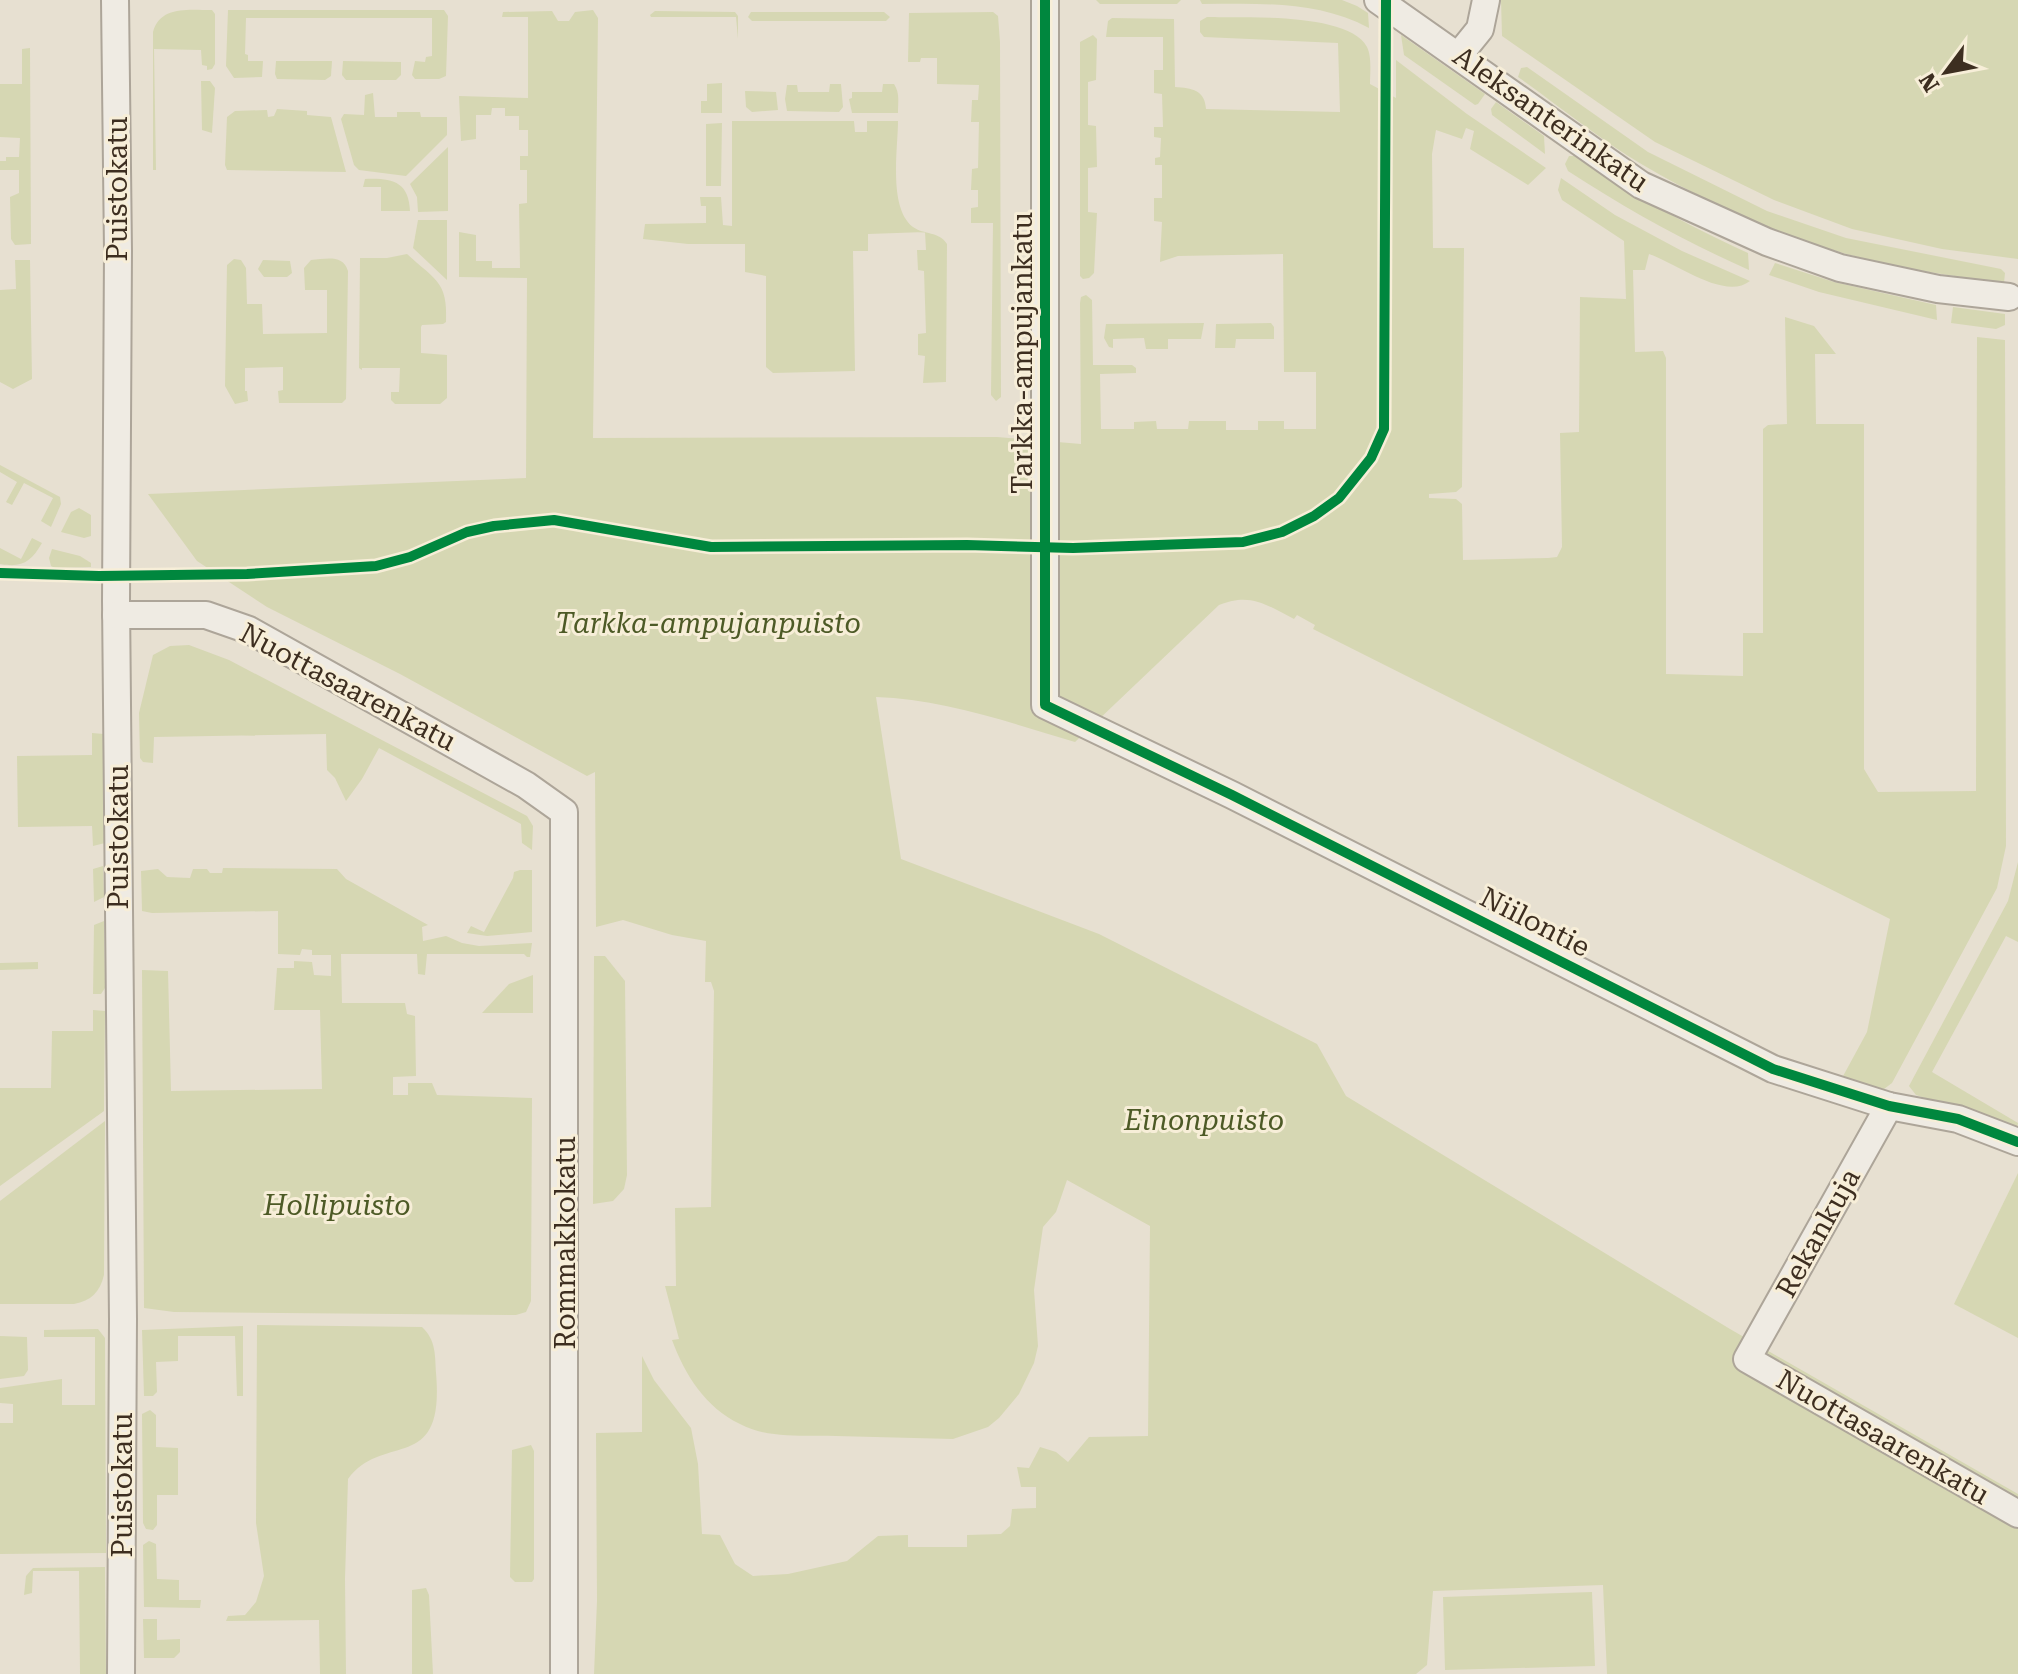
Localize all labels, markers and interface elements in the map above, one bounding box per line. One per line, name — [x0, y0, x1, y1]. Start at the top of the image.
north arrow — [1906, 32, 1986, 112]
street label: Aleksanterinkatu — [1447, 39, 1655, 199]
text: N — [1914, 68, 1945, 96]
street label: Puistokatu — [101, 116, 134, 262]
street label: Tarkka-ampujankatu — [1006, 212, 1039, 494]
park label: Tarkka-ampujanpuisto — [555, 607, 861, 640]
street label: Nuottasaarenkatu — [234, 616, 462, 758]
street label: Puistokatu — [102, 764, 135, 910]
street label: Niilontie — [1475, 880, 1595, 964]
park label: Einonpuisto — [1123, 1104, 1284, 1137]
street label: Rommakkokatu — [549, 1136, 582, 1350]
street label: Rekankuja — [1769, 1163, 1867, 1303]
park label: Hollipuisto — [262, 1189, 411, 1222]
street label: Nuottasaarenkatu — [1771, 1363, 1995, 1511]
street label: Puistokatu — [106, 1412, 139, 1558]

